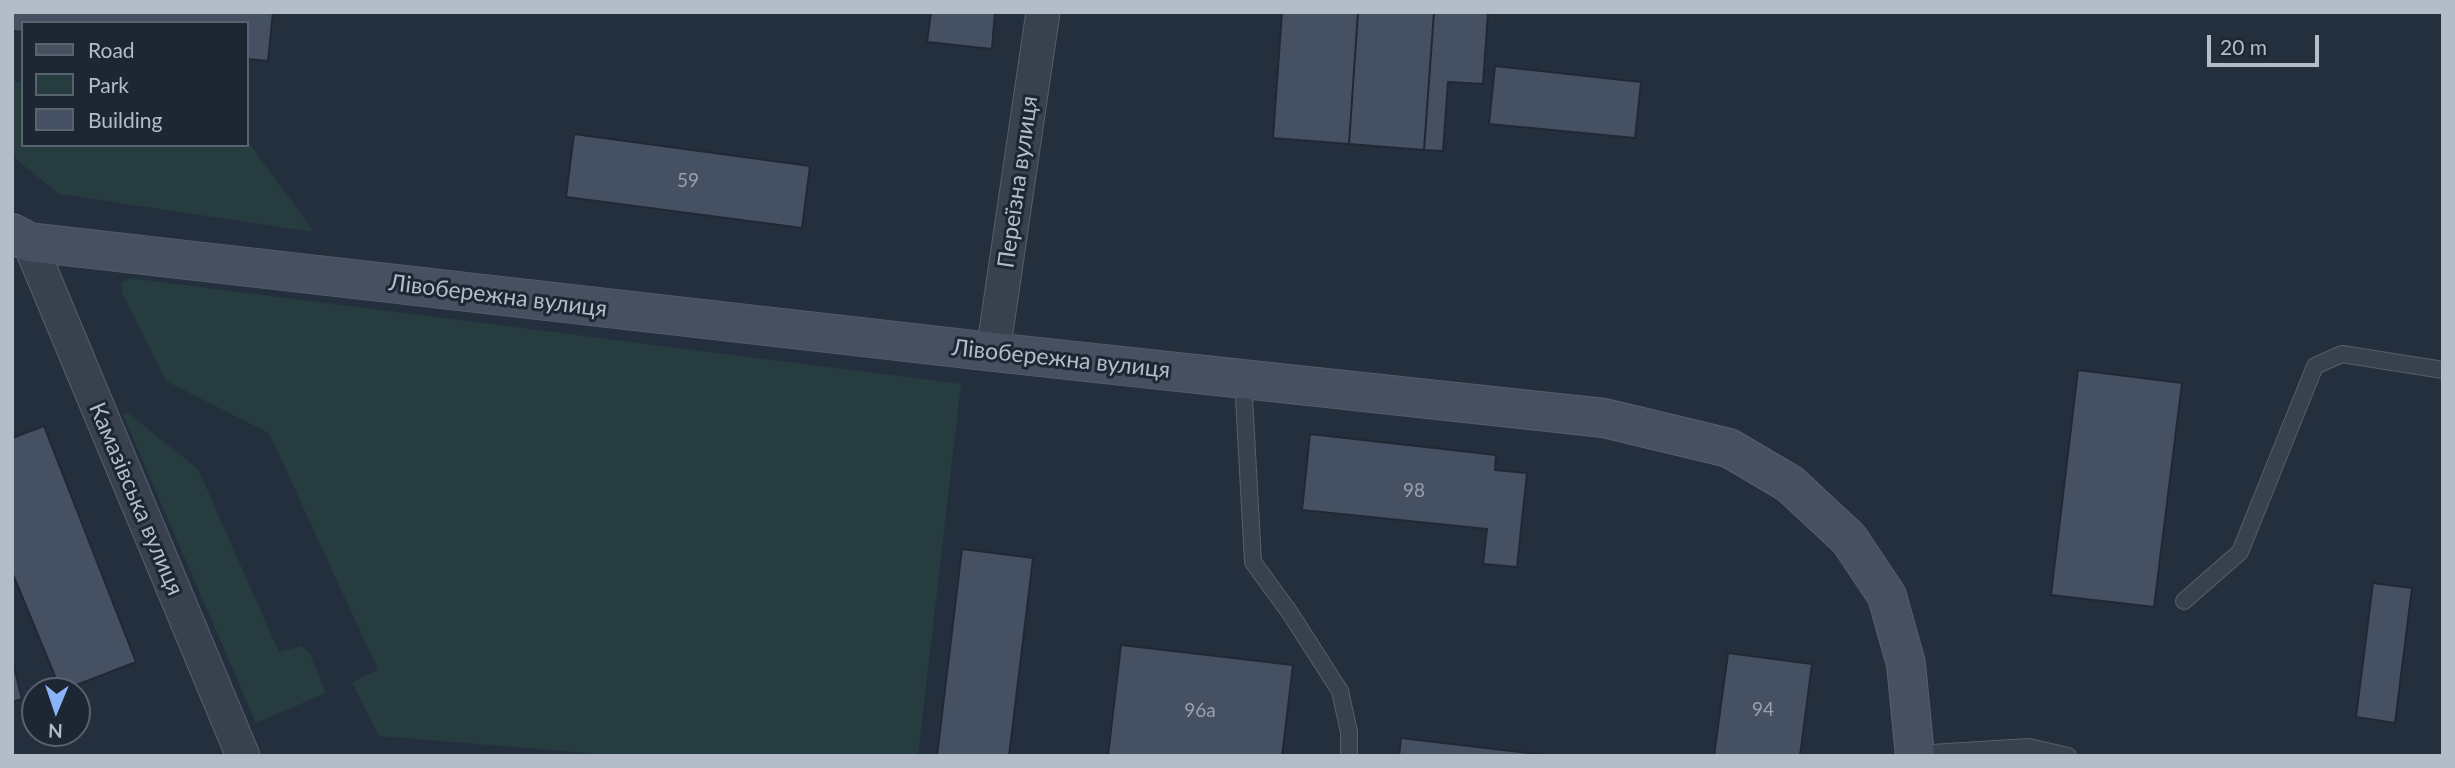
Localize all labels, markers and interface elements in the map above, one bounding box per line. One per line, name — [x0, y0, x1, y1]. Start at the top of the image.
legend — [21, 21, 248, 147]
scale bar — [2210, 21, 2322, 65]
text: 20 m — [2220, 34, 2267, 59]
text: Road — [88, 37, 135, 62]
text: Park — [88, 72, 129, 97]
street label: Переїзна вулиця — [992, 94, 1044, 270]
text: Building — [88, 107, 163, 132]
house number: 59 — [677, 170, 699, 192]
street label: Лівобережна вулиця — [388, 269, 608, 323]
street label: Лівобережна вулиця — [951, 334, 1171, 384]
street label: Камазівська вулиця — [83, 398, 189, 600]
house number: 98 — [1403, 480, 1425, 502]
north arrow — [21, 677, 91, 747]
house number: 94 — [1752, 699, 1774, 721]
house number: 96a — [1184, 700, 1216, 722]
text: N — [48, 720, 63, 743]

